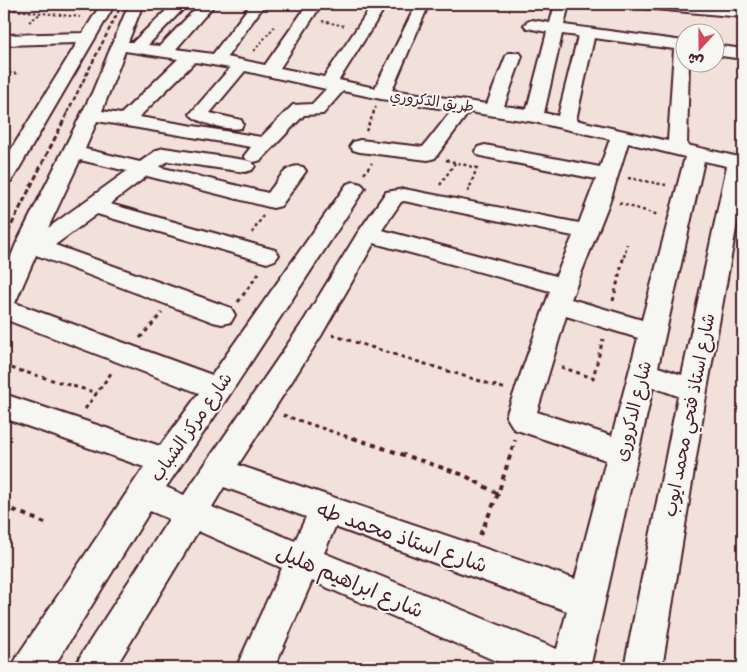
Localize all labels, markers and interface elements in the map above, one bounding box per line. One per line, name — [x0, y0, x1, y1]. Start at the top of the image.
north arrow — [674, 22, 724, 72]
text: ش — [685, 49, 706, 70]
street label: طريق الدكروري — [388, 86, 475, 118]
street label: شارع استاذ فتحي محمد ايوب — [658, 311, 724, 520]
street label: شارع الدكرورى — [610, 358, 657, 464]
street label: شارع مركز الشباب — [145, 368, 238, 486]
street label: شارع استاذ محمد طه — [312, 496, 491, 580]
street label: شارع ابراهيم هليل — [271, 538, 428, 626]

